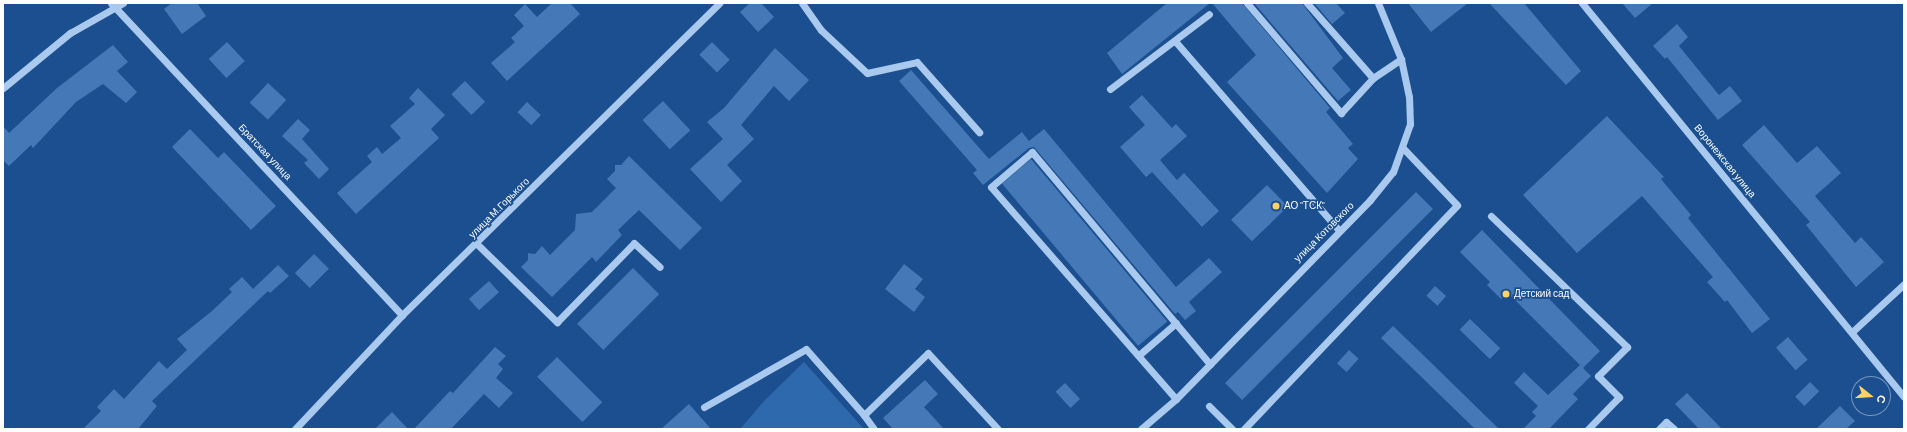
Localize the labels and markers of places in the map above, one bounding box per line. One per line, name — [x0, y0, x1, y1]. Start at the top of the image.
place label: АО "ТСК" — [1284, 200, 1325, 212]
marker: АО "ТСК" — [1271, 201, 1281, 211]
place label: Детский сад — [1514, 288, 1569, 300]
marker: Детский сад — [1501, 289, 1511, 299]

